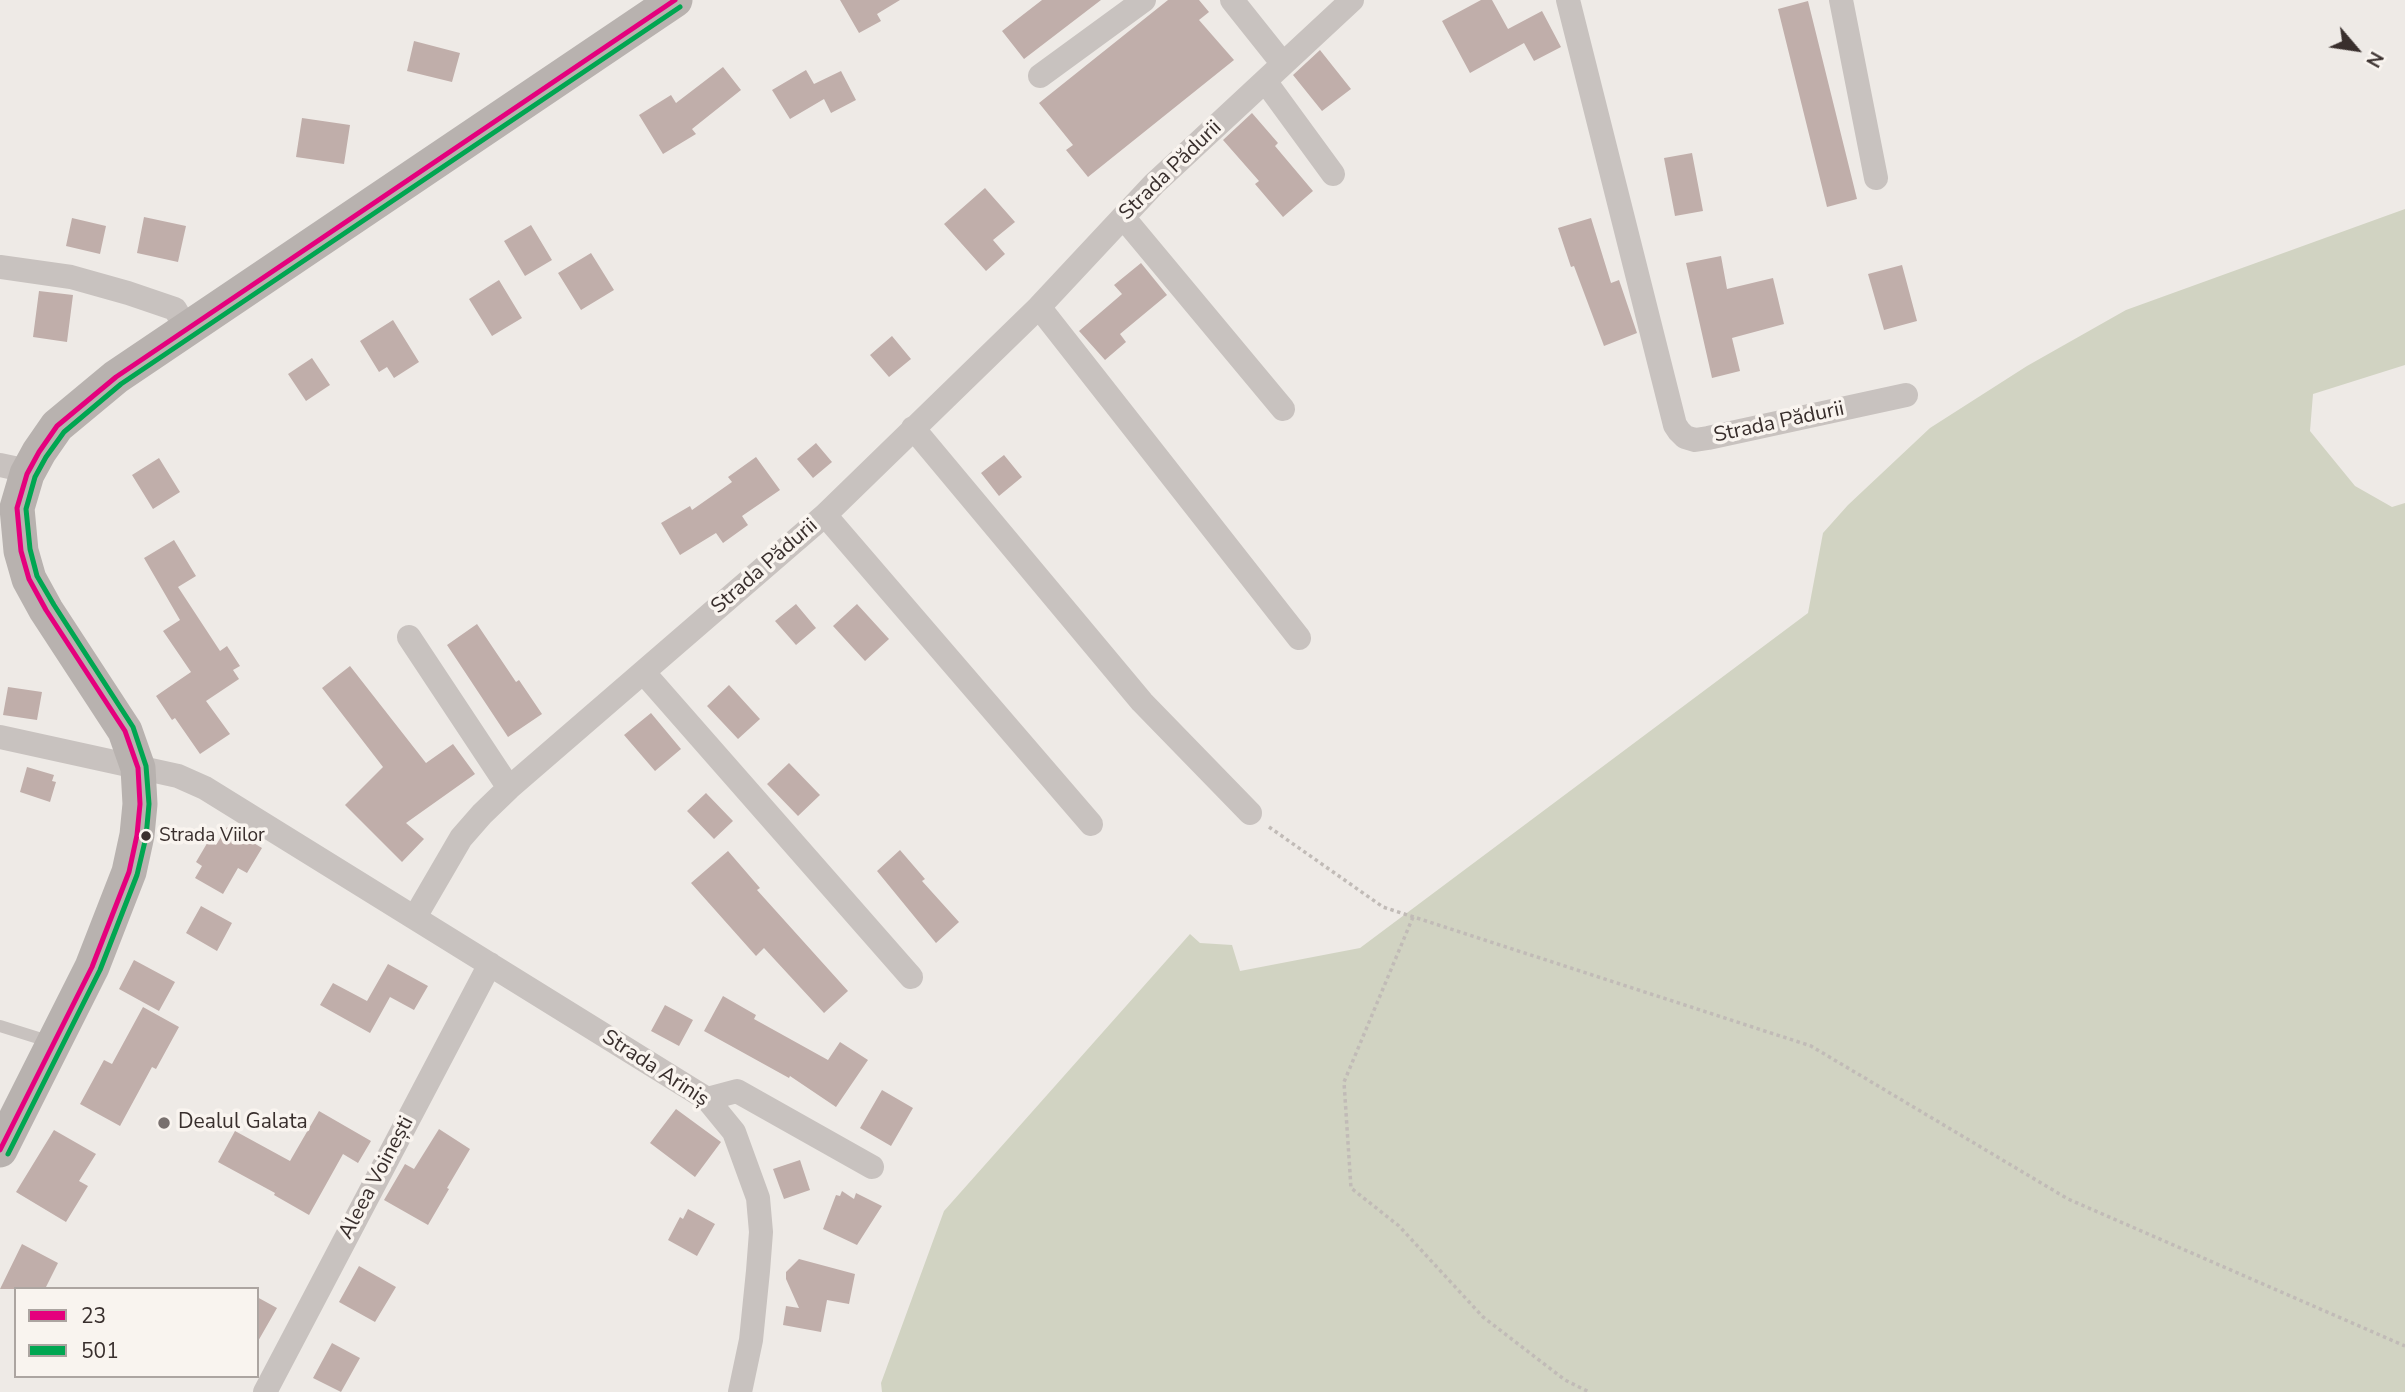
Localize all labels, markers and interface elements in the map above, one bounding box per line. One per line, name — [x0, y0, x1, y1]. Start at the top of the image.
north arrow — [2321, 14, 2391, 84]
text: N — [2360, 47, 2389, 72]
street label: Strada Pădurii — [1115, 116, 1227, 226]
street label: Strada Pădurii — [1711, 397, 1847, 449]
street label: Strada Pădurii — [707, 514, 823, 620]
place label: Strada Viilor — [159, 825, 265, 847]
marker: Strada Viilor — [139, 829, 153, 843]
street label: Strada Ariniș — [597, 1025, 713, 1113]
place label: Dealul Galata — [178, 1110, 308, 1136]
street label: Aleea Voinești — [334, 1112, 420, 1244]
marker: Dealul Galata — [156, 1115, 172, 1131]
legend — [14, 1287, 259, 1378]
text: 23 — [81, 1302, 106, 1330]
text: 501 — [81, 1337, 119, 1365]

